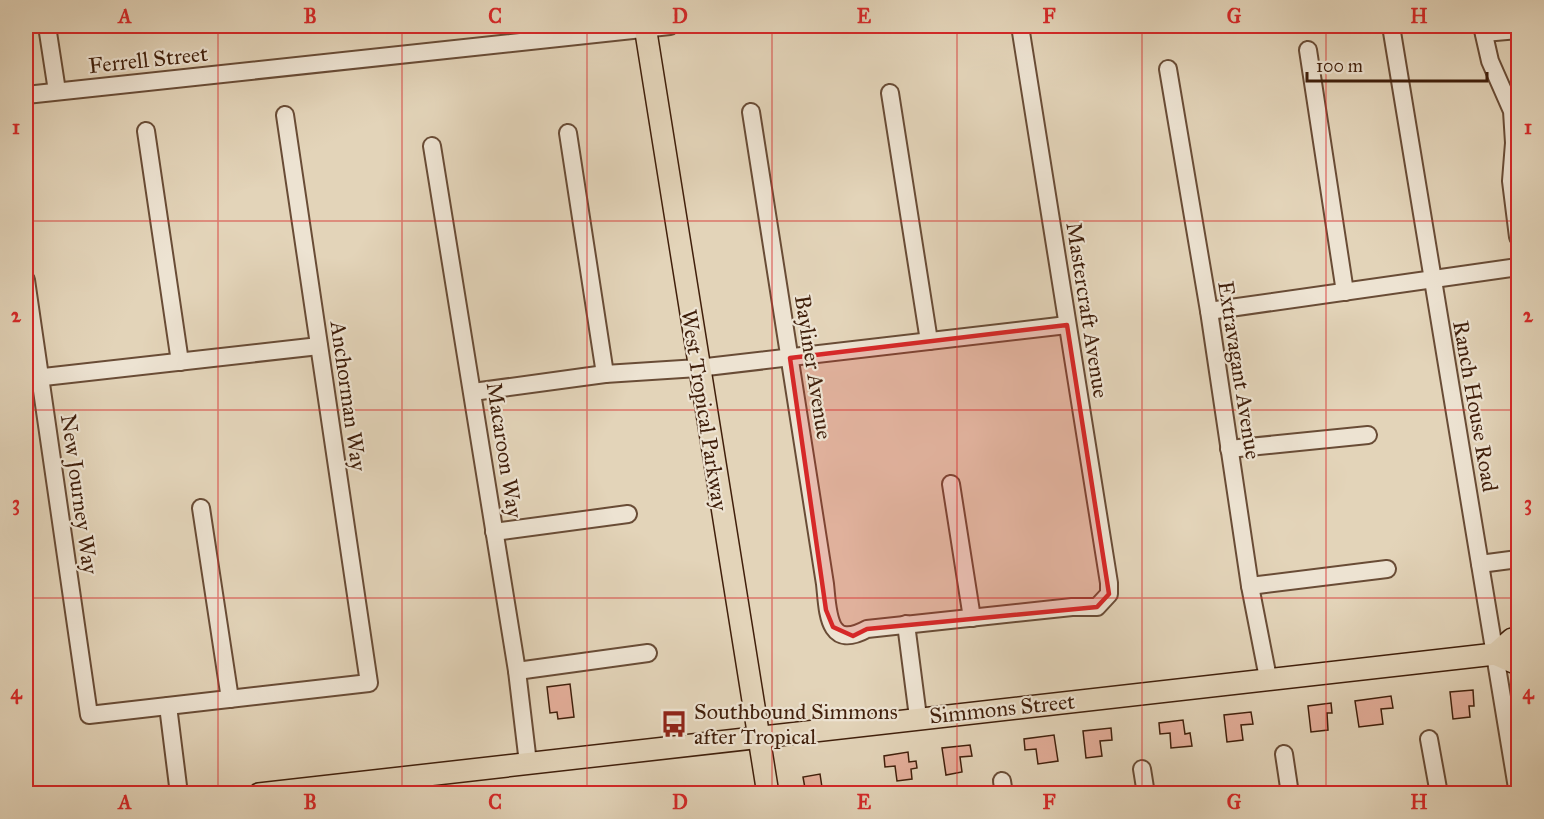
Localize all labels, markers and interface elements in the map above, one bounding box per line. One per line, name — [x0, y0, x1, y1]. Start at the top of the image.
text: A — [116, 4, 132, 28]
text: B — [303, 4, 317, 28]
text: C — [488, 4, 502, 28]
text: D — [672, 4, 688, 28]
text: E — [857, 4, 872, 28]
text: F — [1042, 4, 1056, 28]
text: G — [1227, 4, 1242, 28]
text: H — [1410, 4, 1428, 28]
street label: Ferrell Street — [87, 40, 209, 79]
scale bar — [1307, 45, 1487, 83]
text: 100 m — [1316, 55, 1363, 77]
text: 1 — [12, 115, 20, 139]
text: 1 — [1524, 115, 1532, 139]
street label: Mastercraft Avenue — [1060, 220, 1115, 400]
street label: Extravagant Avenue — [1212, 279, 1267, 461]
street label: Bayliner Avenue — [789, 293, 838, 441]
text: 2 — [11, 303, 22, 327]
text: 2 — [1523, 303, 1534, 327]
street label: West Tropical Parkway — [675, 308, 734, 513]
street label: Anchorman Way — [324, 318, 372, 473]
street label: Ranch House Road — [1447, 318, 1504, 494]
street label: Macaroon Way — [480, 380, 529, 521]
street label: New Journey Way — [55, 412, 104, 577]
text: 3 — [12, 491, 20, 516]
text: 3 — [1524, 491, 1532, 516]
text: 4 — [10, 680, 22, 705]
text: 4 — [1522, 680, 1534, 705]
street label: Simmons Street — [928, 687, 1076, 730]
place label: Southbound Simmons after Tropical — [694, 698, 898, 750]
bus stop icon: Southbound Simmons after Tropical — [659, 709, 689, 739]
text: A — [116, 790, 132, 814]
text: B — [303, 790, 317, 814]
text: C — [488, 790, 502, 814]
text: D — [672, 790, 688, 814]
text: E — [857, 790, 872, 814]
text: F — [1042, 790, 1056, 814]
text: G — [1227, 790, 1242, 814]
text: H — [1410, 790, 1428, 814]

